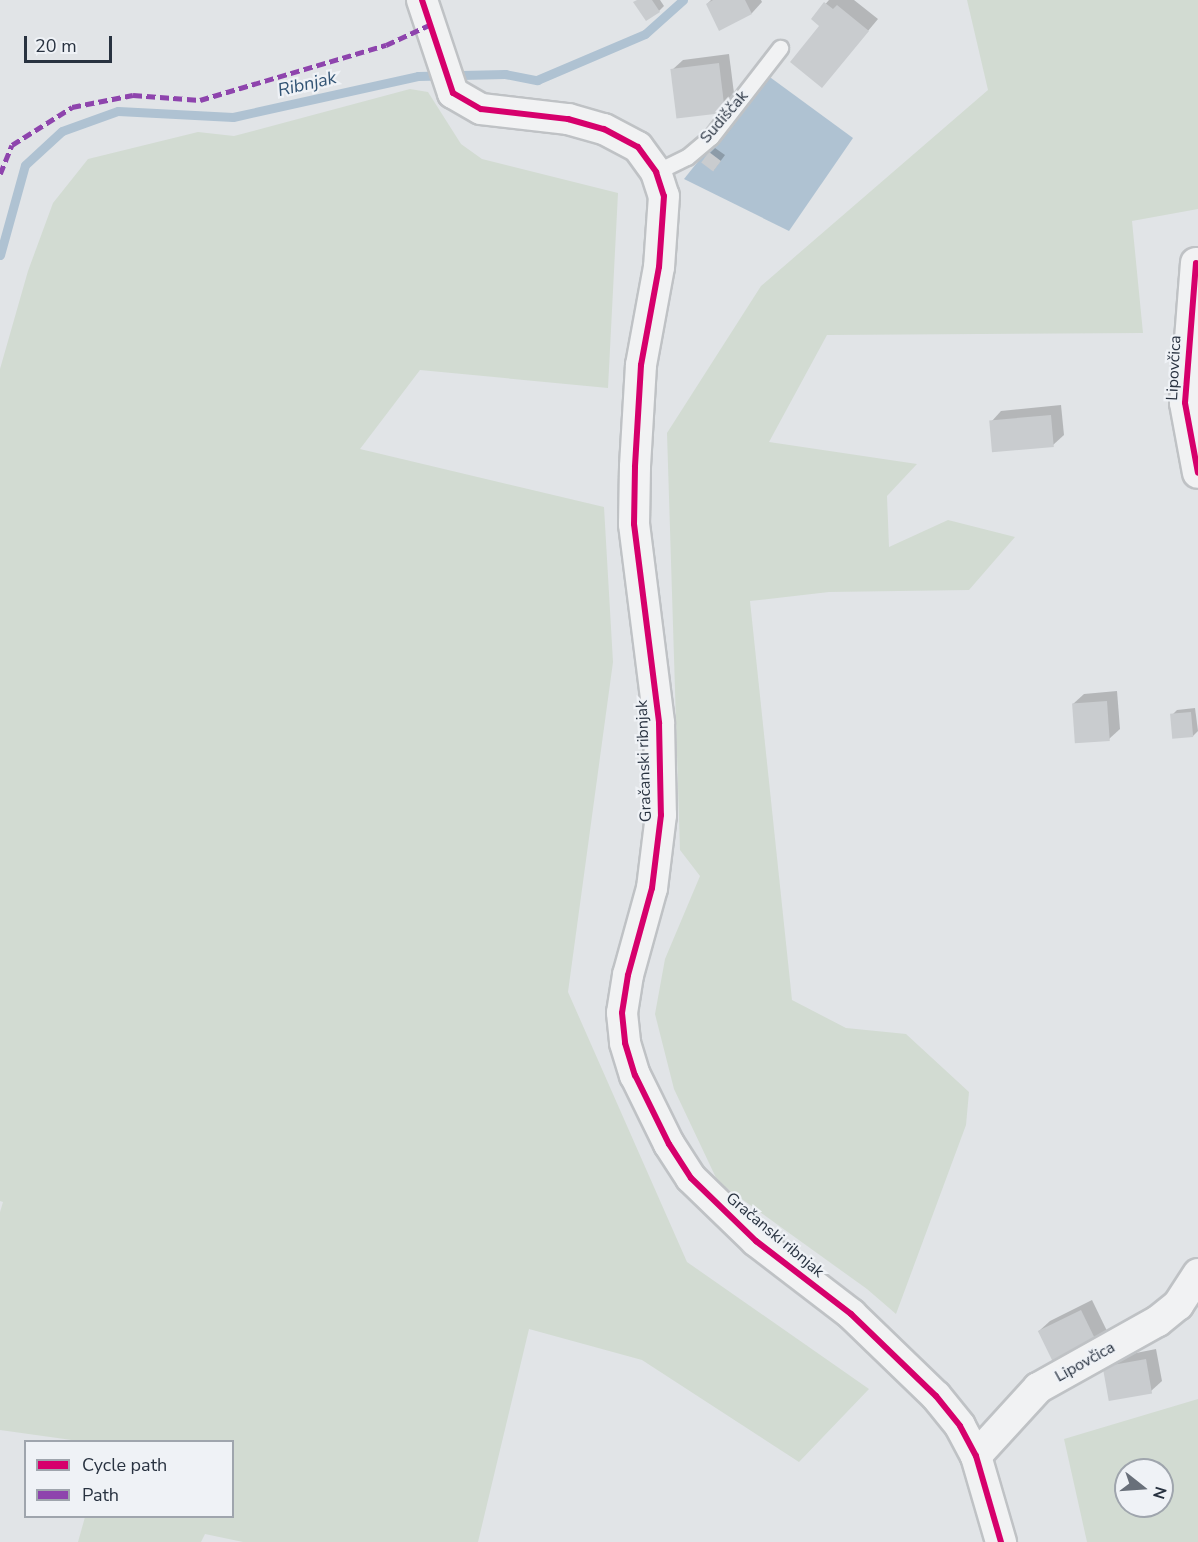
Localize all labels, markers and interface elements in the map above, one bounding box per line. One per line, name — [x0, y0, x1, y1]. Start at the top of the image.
scale bar — [27, 24, 116, 62]
text: 20 m — [35, 34, 77, 58]
water label: Ribnjak — [275, 67, 339, 101]
street label: Sudiščak — [696, 87, 752, 147]
street label: Lipovčica — [1163, 335, 1185, 401]
street label: Gračanski ribnjak — [632, 700, 656, 822]
street label: Gračanski ribnjak — [722, 1188, 828, 1282]
street label: Lipovčica — [1052, 1338, 1118, 1386]
legend — [24, 1440, 234, 1518]
text: Cycle path — [82, 1453, 167, 1477]
north arrow — [1114, 1458, 1174, 1518]
text: Path — [82, 1483, 119, 1507]
text: N — [1147, 1484, 1172, 1502]

